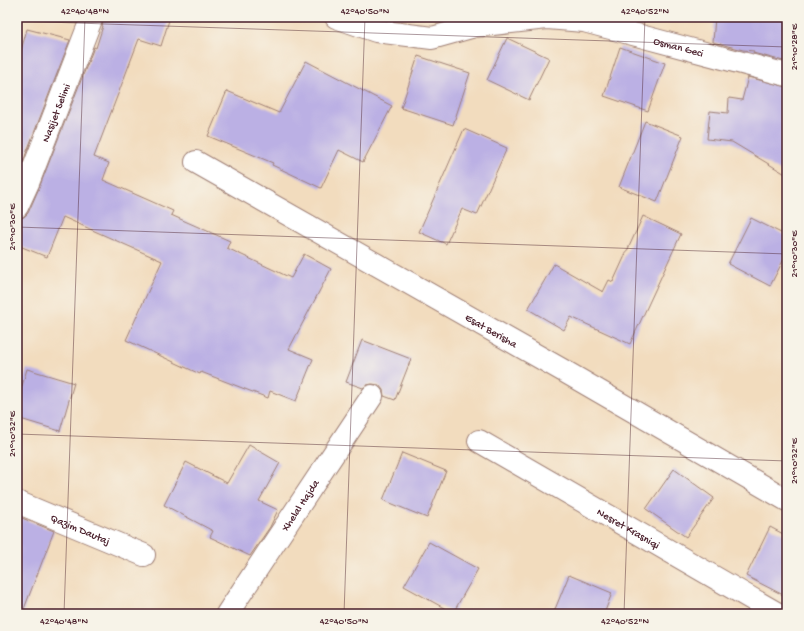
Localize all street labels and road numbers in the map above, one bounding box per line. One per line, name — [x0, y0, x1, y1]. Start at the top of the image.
street label: Osman Geci — [652, 36, 704, 61]
street label: Nasijet Selimi — [40, 82, 74, 144]
street label: Esat Berisha — [463, 312, 520, 352]
street label: Xhelal Hajda — [279, 477, 323, 535]
street label: Nesret Krasniqi — [594, 507, 661, 552]
street label: Qazim Dautaj — [48, 513, 111, 548]

